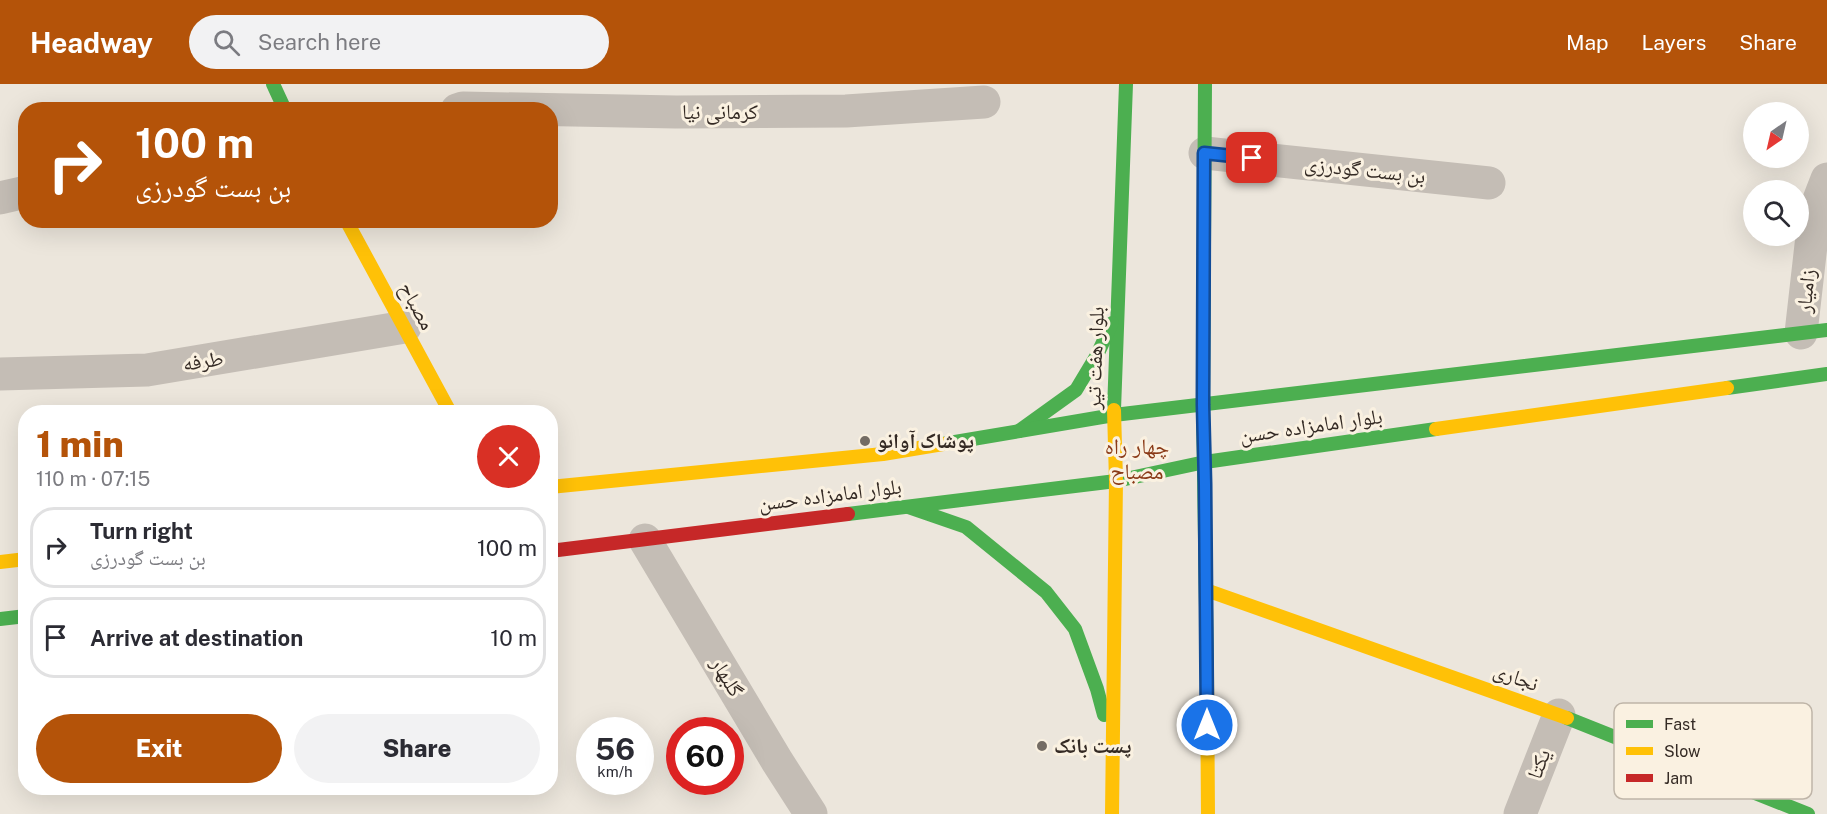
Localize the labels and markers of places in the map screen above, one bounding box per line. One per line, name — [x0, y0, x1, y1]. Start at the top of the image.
pin — [1226, 132, 1277, 183]
place label: پوشاک آوانو — [877, 428, 974, 453]
marker: پوشاک آوانو — [858, 434, 872, 448]
place label: پست بانک — [1054, 733, 1131, 758]
marker: پست بانک — [1035, 739, 1049, 753]

